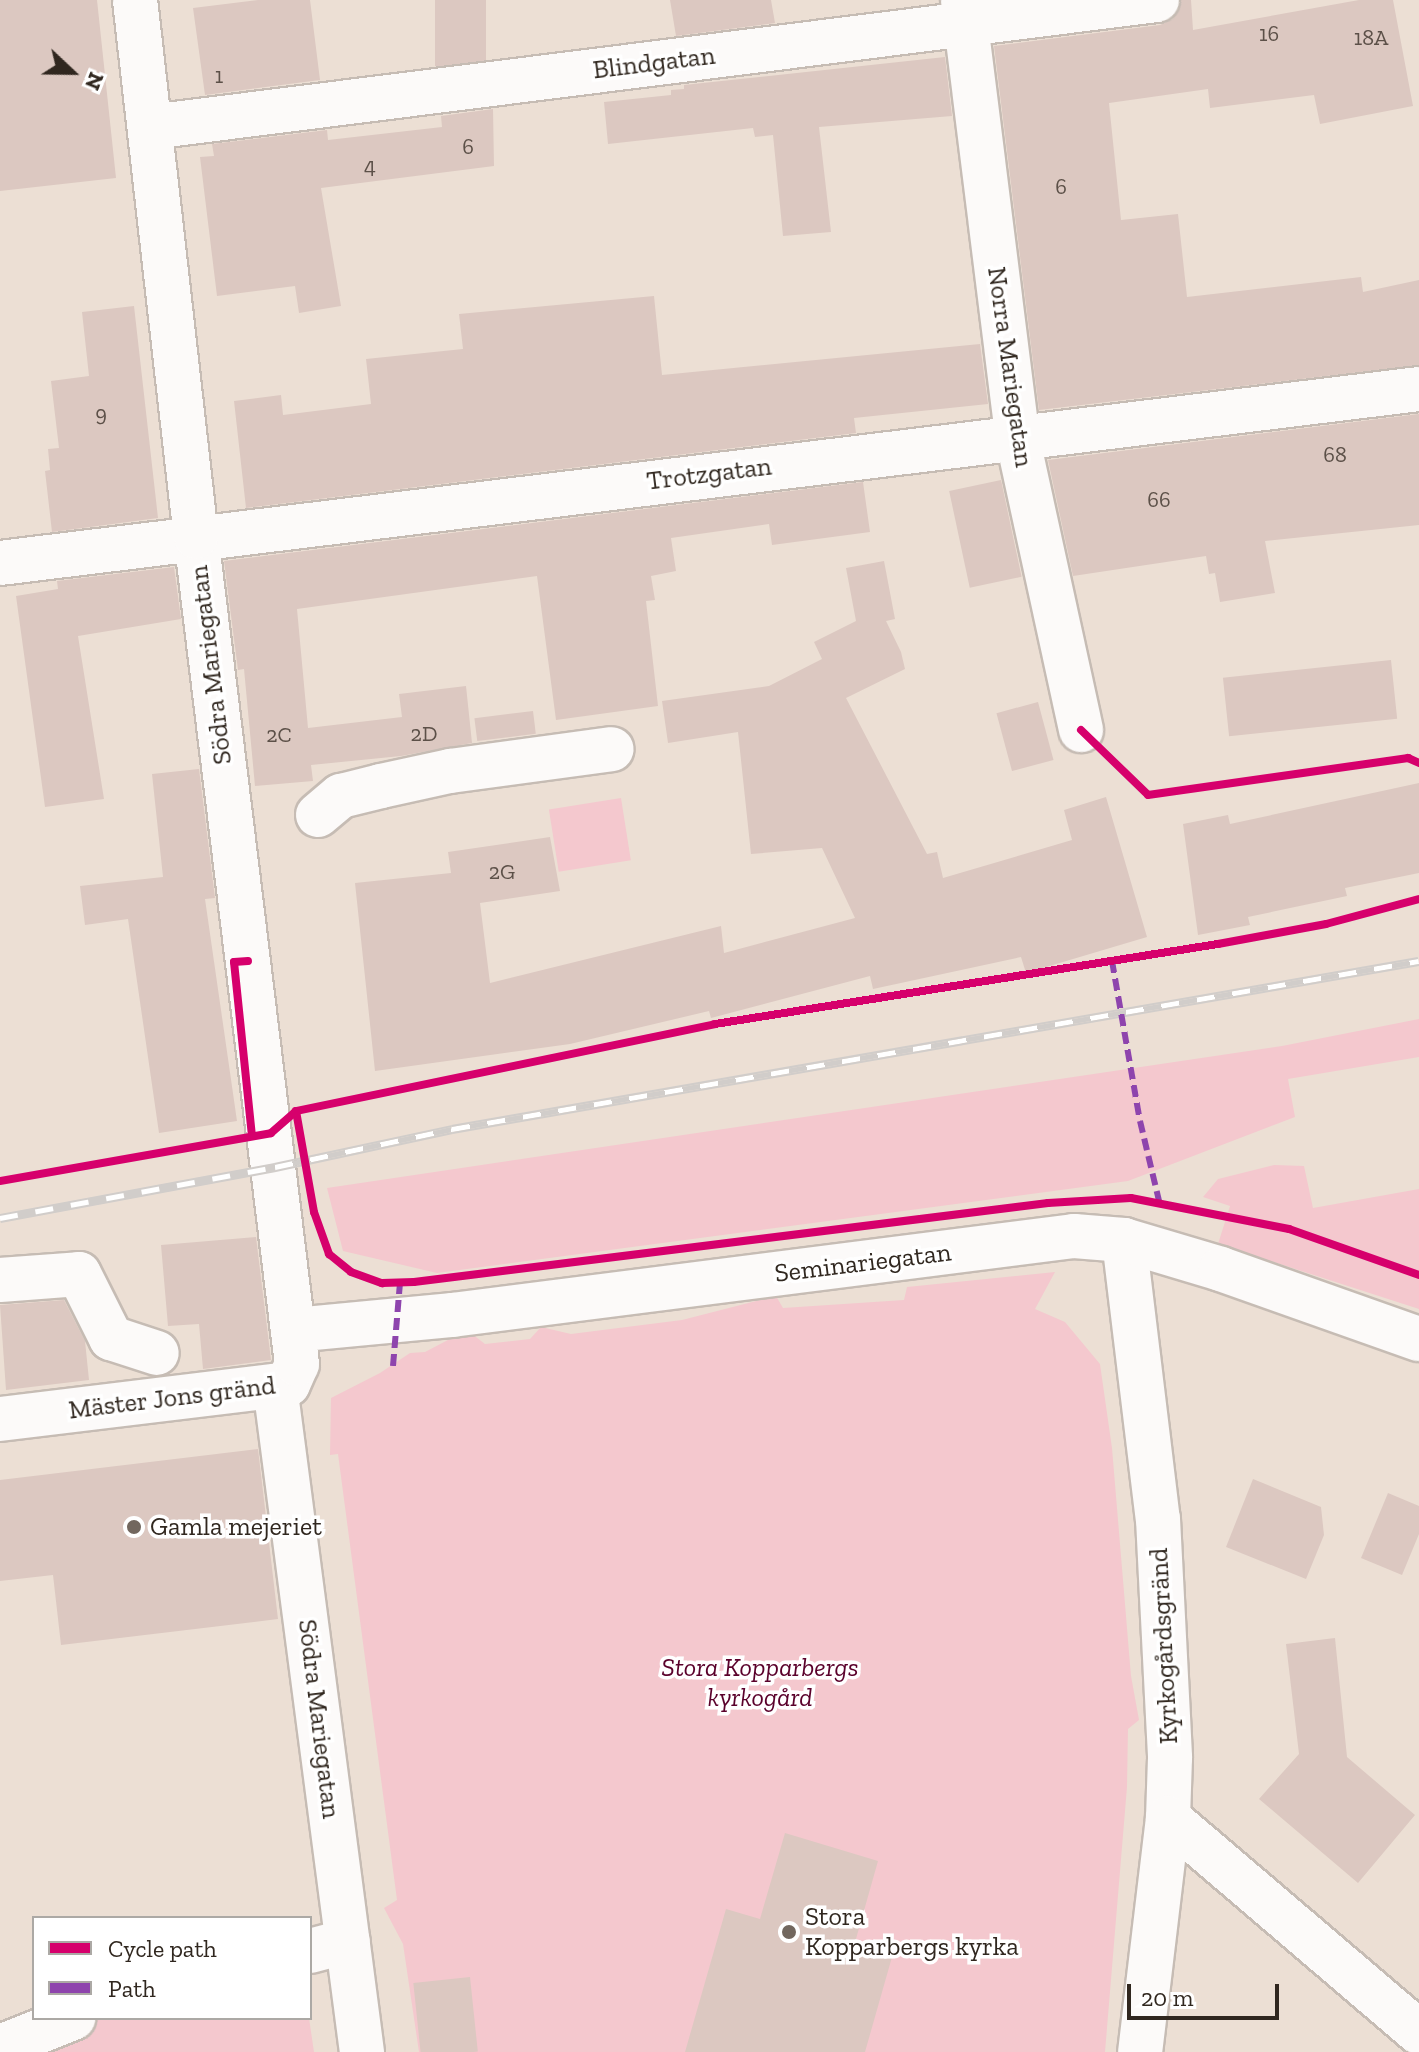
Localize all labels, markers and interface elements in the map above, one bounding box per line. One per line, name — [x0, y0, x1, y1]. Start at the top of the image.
house number: 16 — [1259, 21, 1279, 47]
house number: 18A — [1354, 25, 1388, 51]
north arrow — [32, 32, 112, 112]
street label: Blindgatan — [591, 40, 717, 86]
house number: 1 — [215, 63, 223, 89]
text: N — [79, 68, 110, 94]
house number: 6 — [462, 134, 474, 160]
house number: 4 — [364, 153, 376, 179]
house number: 6 — [1055, 174, 1067, 200]
street label: Norra Mariegatan — [981, 265, 1039, 469]
house number: 9 — [95, 401, 107, 427]
house number: 68 — [1323, 442, 1347, 468]
street label: Trotzgatan — [645, 451, 773, 497]
house number: 66 — [1147, 487, 1171, 513]
street label: Södra Mariegatan — [183, 564, 239, 766]
house number: 2D — [411, 721, 437, 747]
house number: 2C — [266, 722, 292, 748]
house number: 2G — [489, 859, 515, 885]
street label: Seminariegatan — [773, 1237, 953, 1289]
street label: Mäster Jons gränd — [66, 1370, 278, 1426]
place label: Gamla mejeriet — [150, 1511, 322, 1543]
marker: Gamla mejeriet — [125, 1518, 143, 1536]
street label: Kyrkogårdsgränd — [1143, 1547, 1185, 1745]
street label: Södra Mariegatan — [291, 1618, 347, 1820]
park label: Stora Kopparbergs kyrkogård — [661, 1652, 859, 1714]
place label: Stora Kopparbergs kyrka — [805, 1901, 1019, 1962]
legend — [32, 1916, 312, 2020]
marker: Stora Kopparbergs kyrka — [780, 1923, 798, 1941]
text: Cycle path — [108, 1934, 217, 1963]
scale bar — [1131, 1968, 1283, 2018]
text: Path — [108, 1974, 156, 2003]
text: 20 m — [1141, 1983, 1193, 2012]

